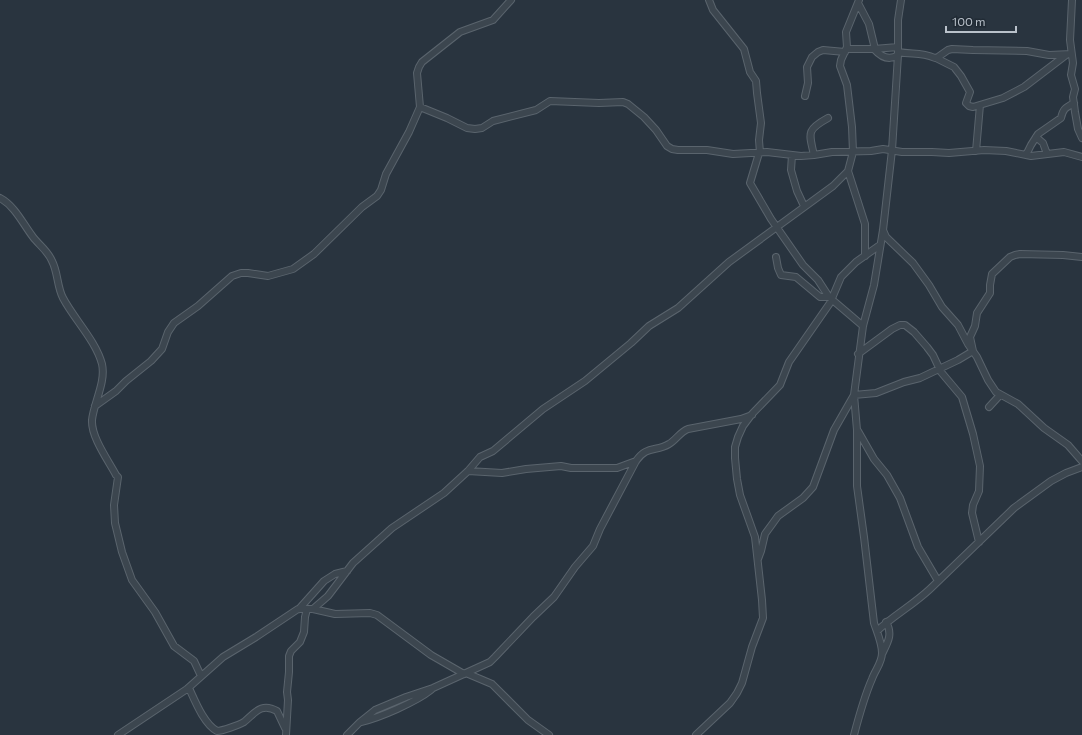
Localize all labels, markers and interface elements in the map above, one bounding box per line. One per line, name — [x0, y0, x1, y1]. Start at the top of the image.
scale bar — [946, 8, 1016, 34]
text: 100 m — [952, 14, 986, 28]

